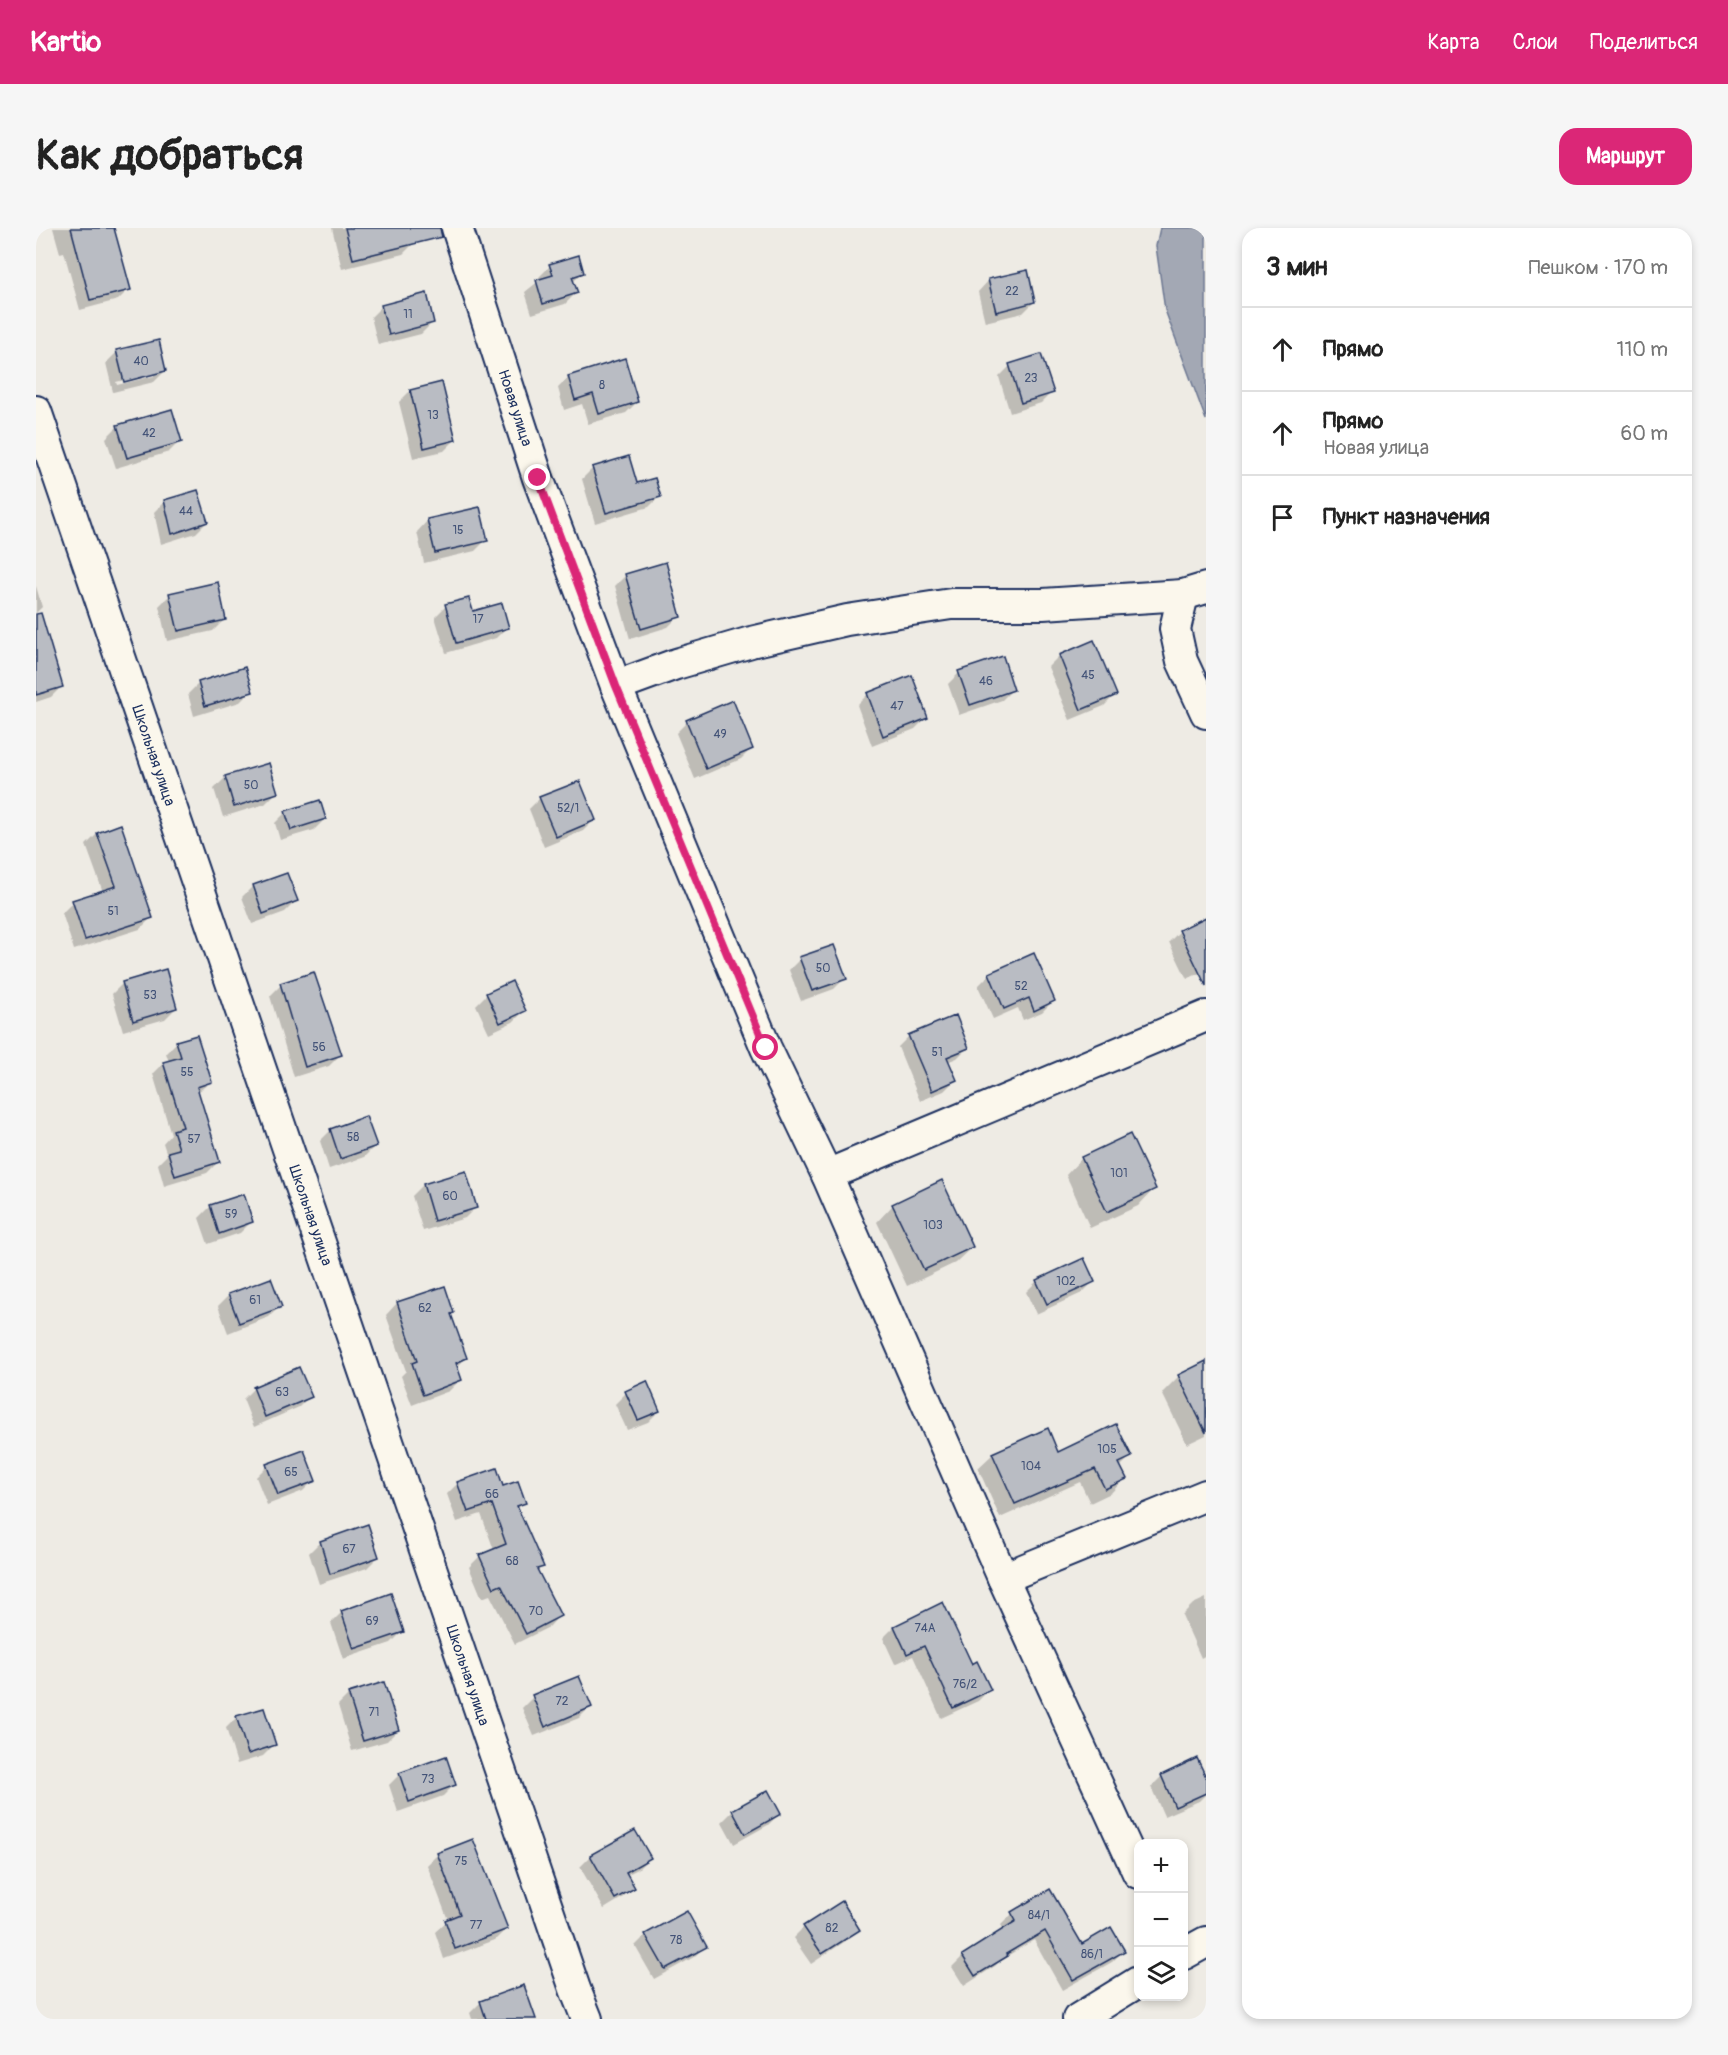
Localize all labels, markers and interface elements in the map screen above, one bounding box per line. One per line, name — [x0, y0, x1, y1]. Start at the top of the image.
text: Kartio — [30, 25, 101, 60]
text: Карта — [1427, 29, 1479, 56]
text: Слои — [1512, 29, 1557, 56]
text: Поделиться — [1590, 29, 1698, 56]
button: Маршрут — [1559, 128, 1692, 185]
text: Как добраться — [36, 130, 303, 182]
text: 3 мин — [1266, 251, 1328, 283]
text: Пешком · 170 m — [1528, 255, 1668, 280]
house number: 22 — [1005, 284, 1019, 299]
house number: 11 — [403, 307, 413, 322]
icon: ahead — [1266, 333, 1299, 366]
text: Прямо — [1323, 335, 1383, 363]
text: 110 m — [1617, 337, 1668, 362]
house number: 40 — [133, 354, 149, 369]
street label: Новая улица — [493, 367, 536, 449]
house number: 23 — [1024, 371, 1038, 386]
house number: 8 — [599, 378, 605, 393]
text: Прямо — [1323, 407, 1383, 435]
house number: 13 — [427, 408, 439, 423]
icon: ahead — [1266, 417, 1299, 450]
text: 60 m — [1621, 421, 1668, 446]
house number: 42 — [142, 426, 156, 441]
text: Новая улица — [1323, 435, 1429, 460]
route end — [524, 464, 550, 490]
icon: arrive — [1266, 501, 1299, 534]
text: Пункт назначения — [1323, 503, 1490, 531]
house number: 44 — [179, 504, 193, 519]
house number: 15 — [452, 523, 464, 538]
house number: 17 — [472, 612, 484, 627]
house number: 45 — [1081, 668, 1095, 683]
house number: 46 — [979, 674, 993, 689]
house number: 47 — [890, 699, 904, 714]
street label: Школьная улица — [127, 703, 179, 808]
house number: 49 — [713, 727, 727, 742]
house number: 50 — [244, 778, 258, 793]
house number: 52/1 — [557, 801, 579, 816]
house number: 51 — [107, 904, 119, 919]
house number: 50 — [816, 961, 830, 976]
house number: 52 — [1014, 979, 1028, 994]
house number: 53 — [143, 988, 157, 1003]
route start — [752, 1034, 778, 1060]
house number: 56 — [312, 1040, 326, 1055]
house number: 51 — [931, 1045, 943, 1060]
house number: 55 — [180, 1065, 194, 1080]
house number: 58 — [347, 1130, 359, 1145]
house number: 57 — [188, 1132, 201, 1147]
street label: Школьная улица — [284, 1163, 336, 1268]
house number: 101 — [1110, 1166, 1128, 1181]
house number: 60 — [442, 1189, 458, 1204]
house number: 59 — [225, 1207, 237, 1222]
house number: 103 — [923, 1218, 943, 1233]
house number: 102 — [1056, 1274, 1076, 1289]
house number: 61 — [249, 1293, 261, 1308]
house number: 62 — [418, 1301, 432, 1316]
house number: 63 — [275, 1385, 289, 1400]
house number: 105 — [1097, 1442, 1117, 1457]
house number: 104 — [1021, 1459, 1041, 1474]
house number: 65 — [284, 1465, 298, 1480]
house number: 66 — [485, 1487, 499, 1502]
house number: 67 — [342, 1542, 356, 1557]
house number: 68 — [505, 1554, 519, 1569]
house number: 70 — [529, 1604, 543, 1619]
house number: 69 — [365, 1614, 379, 1629]
house number: 74А — [914, 1621, 936, 1636]
street label: Школьная улица — [441, 1623, 493, 1728]
house number: 76/2 — [953, 1677, 977, 1692]
house number: 72 — [555, 1694, 569, 1709]
house number: 71 — [368, 1705, 380, 1720]
house number: 73 — [421, 1772, 435, 1787]
map controls — [1134, 1839, 1188, 2001]
button: + — [1134, 1839, 1188, 1893]
house number: 75 — [455, 1854, 467, 1869]
button: − — [1134, 1893, 1188, 1947]
house number: 84/1 — [1028, 1908, 1050, 1923]
house number: 77 — [470, 1918, 483, 1933]
house number: 82 — [826, 1921, 839, 1936]
house number: 78 — [670, 1933, 682, 1948]
house number: 86/1 — [1081, 1947, 1103, 1962]
button: layers — [1134, 1947, 1188, 2001]

